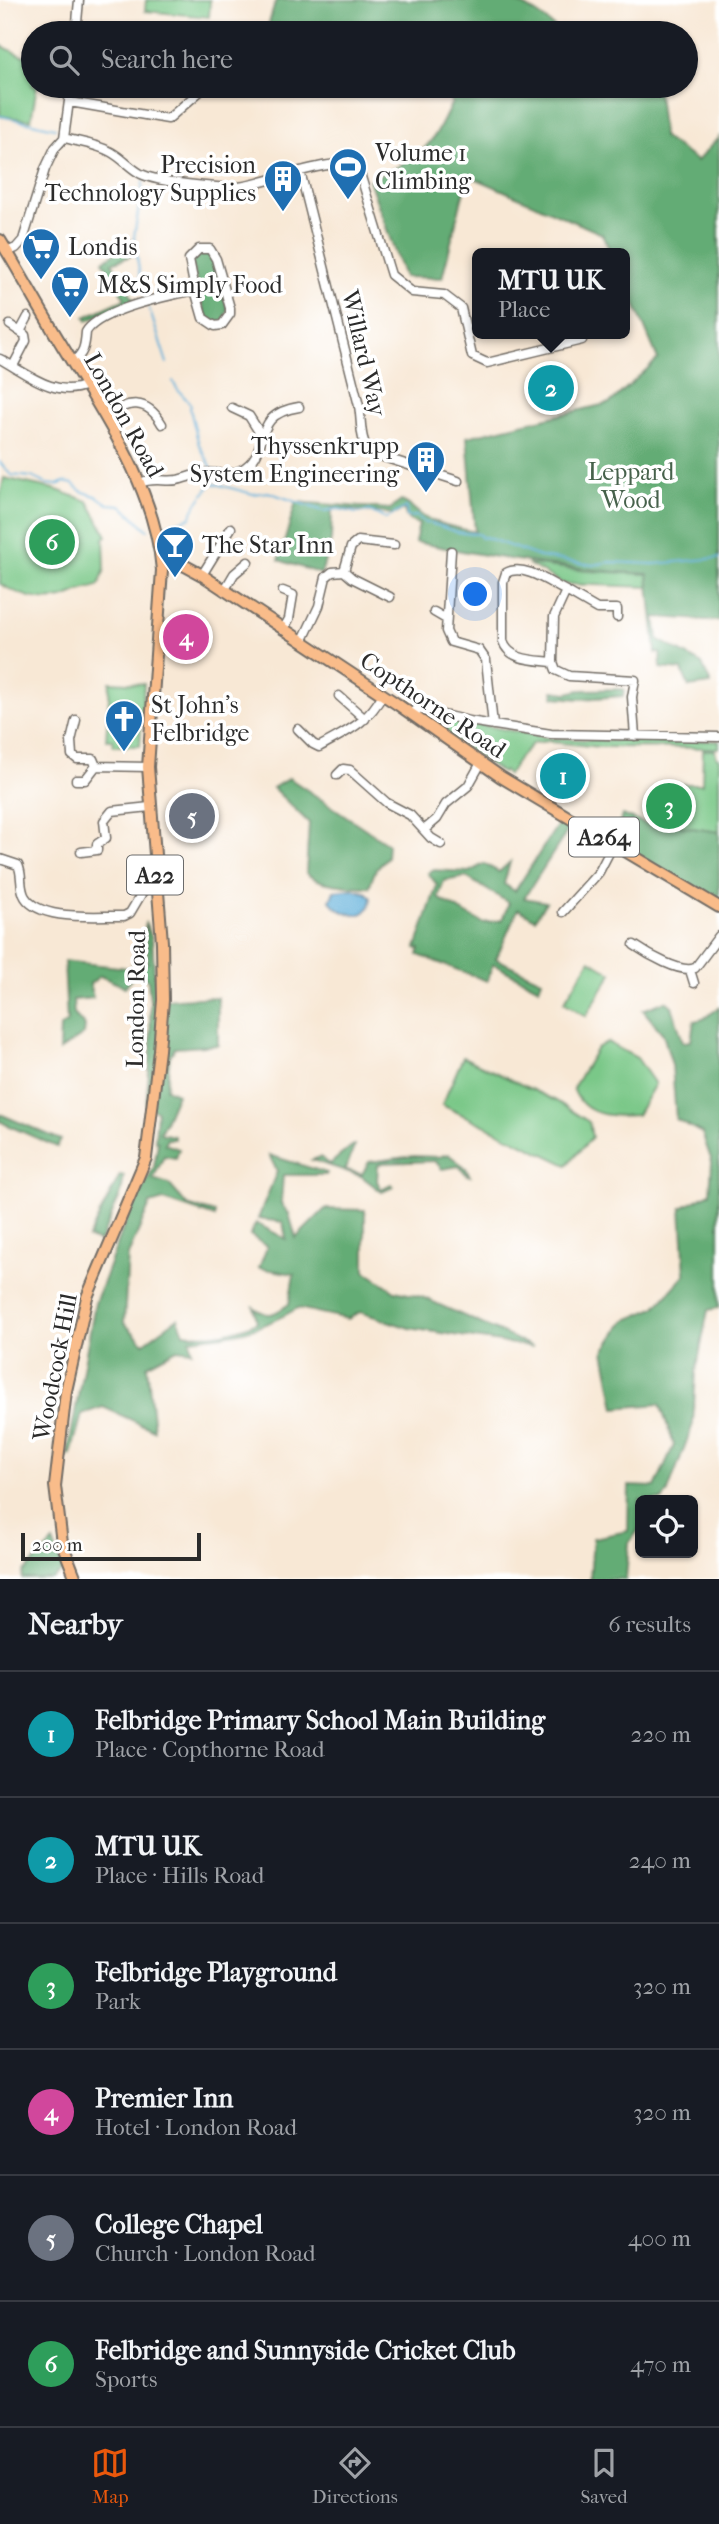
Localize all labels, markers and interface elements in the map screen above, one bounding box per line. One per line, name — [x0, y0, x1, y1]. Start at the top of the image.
search box — [21, 21, 698, 98]
icon: search — [45, 41, 83, 79]
text: Search here — [101, 44, 233, 75]
place label: Volume 1 Climbing — [374, 139, 472, 195]
sports icon: Volume 1 Climbing — [327, 146, 369, 201]
place label: Precision Technology Supplies — [45, 151, 256, 207]
building icon: Precision Technology Supplies — [262, 158, 304, 213]
supermarket icon: Londis — [20, 226, 62, 281]
place label: Londis — [68, 233, 138, 261]
popup — [472, 248, 630, 339]
supermarket icon: M&S Simply Food — [49, 264, 91, 319]
text: MTU UK — [498, 265, 604, 296]
place label: M&S Simply Food — [97, 271, 284, 299]
street label: Willard Way — [336, 286, 392, 420]
text: Place — [498, 296, 550, 323]
street label: London Road — [78, 348, 170, 483]
pin: 2 — [528, 362, 574, 414]
place label: Thyssenkrupp System Engineering — [190, 432, 400, 488]
building icon: Thyssenkrupp System Engineering — [405, 439, 447, 494]
park label: Leppard Wood — [588, 458, 675, 514]
pin: 6 — [29, 516, 75, 568]
bar icon: The Star Inn — [154, 524, 196, 579]
place label: The Star Inn — [202, 531, 334, 559]
your location — [458, 577, 492, 611]
pin: 4 — [163, 611, 209, 663]
street label: Copthorne Road — [355, 646, 512, 765]
place label: St John's Felbridge — [151, 691, 249, 747]
church icon: St John's Felbridge — [103, 698, 145, 753]
pin: 1 — [540, 750, 586, 802]
pin: 3 — [646, 780, 692, 832]
pin: 5 — [169, 790, 215, 842]
road number: A264 — [569, 818, 639, 856]
road number: A22 — [127, 856, 183, 894]
street label: London Road — [121, 929, 151, 1068]
street label: Woodcock Hill — [27, 1291, 83, 1444]
map controls — [635, 1495, 698, 1558]
button: locate — [635, 1495, 698, 1558]
scale bar — [21, 1530, 201, 1562]
text: 200 m — [32, 1534, 83, 1556]
text: Nearby — [28, 1607, 123, 1642]
text: 6 results — [608, 1611, 691, 1638]
text: Felbridge Primary School Main Building — [95, 1705, 545, 1736]
text: 1 — [47, 1721, 55, 1748]
text: 220 m — [631, 1721, 691, 1748]
text: Place · Copthorne Road — [95, 1736, 325, 1763]
text: MTU UK — [95, 1831, 201, 1862]
text: 2 — [45, 1847, 57, 1874]
text: 240 m — [629, 1847, 691, 1874]
text: Place · Hills Road — [95, 1862, 264, 1889]
text: Felbridge Playground — [95, 1957, 337, 1988]
text: 3 — [46, 1973, 56, 2000]
text: 320 m — [633, 1973, 691, 2000]
text: Park — [95, 1988, 141, 2015]
text: Premier Inn — [95, 2083, 233, 2114]
text: 4 — [44, 2099, 58, 2126]
text: 320 m — [633, 2099, 691, 2126]
text: Hotel · London Road — [95, 2114, 297, 2141]
text: College Chapel — [95, 2209, 263, 2240]
text: 5 — [46, 2225, 56, 2252]
text: 400 m — [628, 2225, 691, 2252]
text: Church · London Road — [95, 2240, 316, 2267]
text: Felbridge and Sunnyside Cricket Club — [95, 2335, 516, 2366]
text: 6 — [45, 2351, 57, 2378]
text: 470 m — [630, 2351, 691, 2378]
text: Sports — [95, 2366, 157, 2393]
tab: Map — [91, 2444, 129, 2508]
tab: Directions — [312, 2444, 398, 2508]
tab: Saved — [580, 2444, 628, 2508]

